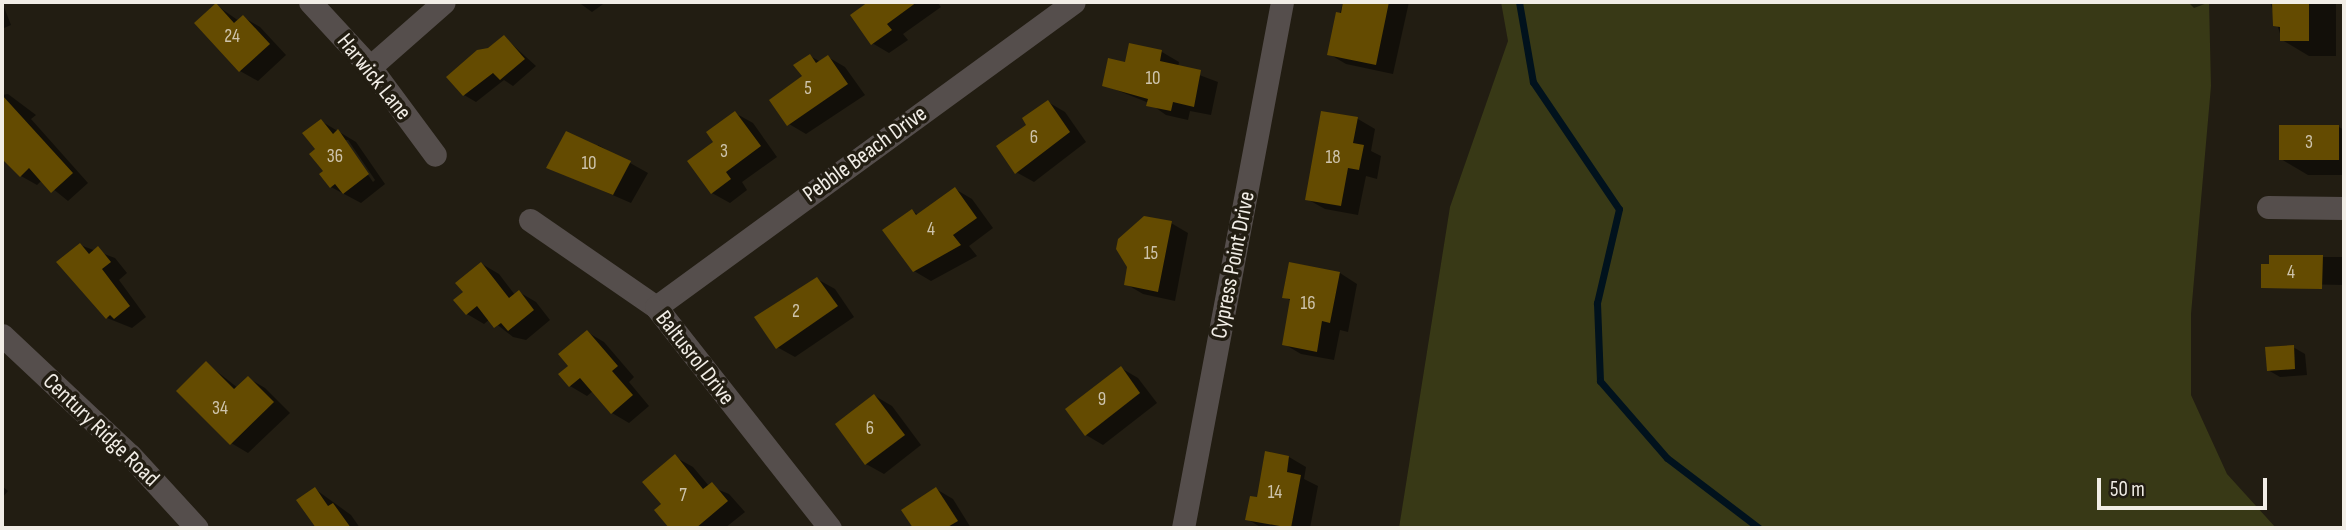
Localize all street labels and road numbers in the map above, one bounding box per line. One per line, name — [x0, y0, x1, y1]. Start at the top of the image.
street label: Harwick Lane — [331, 28, 417, 126]
street label: Pebble Beach Drive — [798, 100, 932, 208]
street label: Cypress Point Drive — [1205, 189, 1261, 341]
street label: Baltusrol Drive — [650, 305, 740, 411]
street label: Century Ridge Road — [37, 368, 165, 492]

